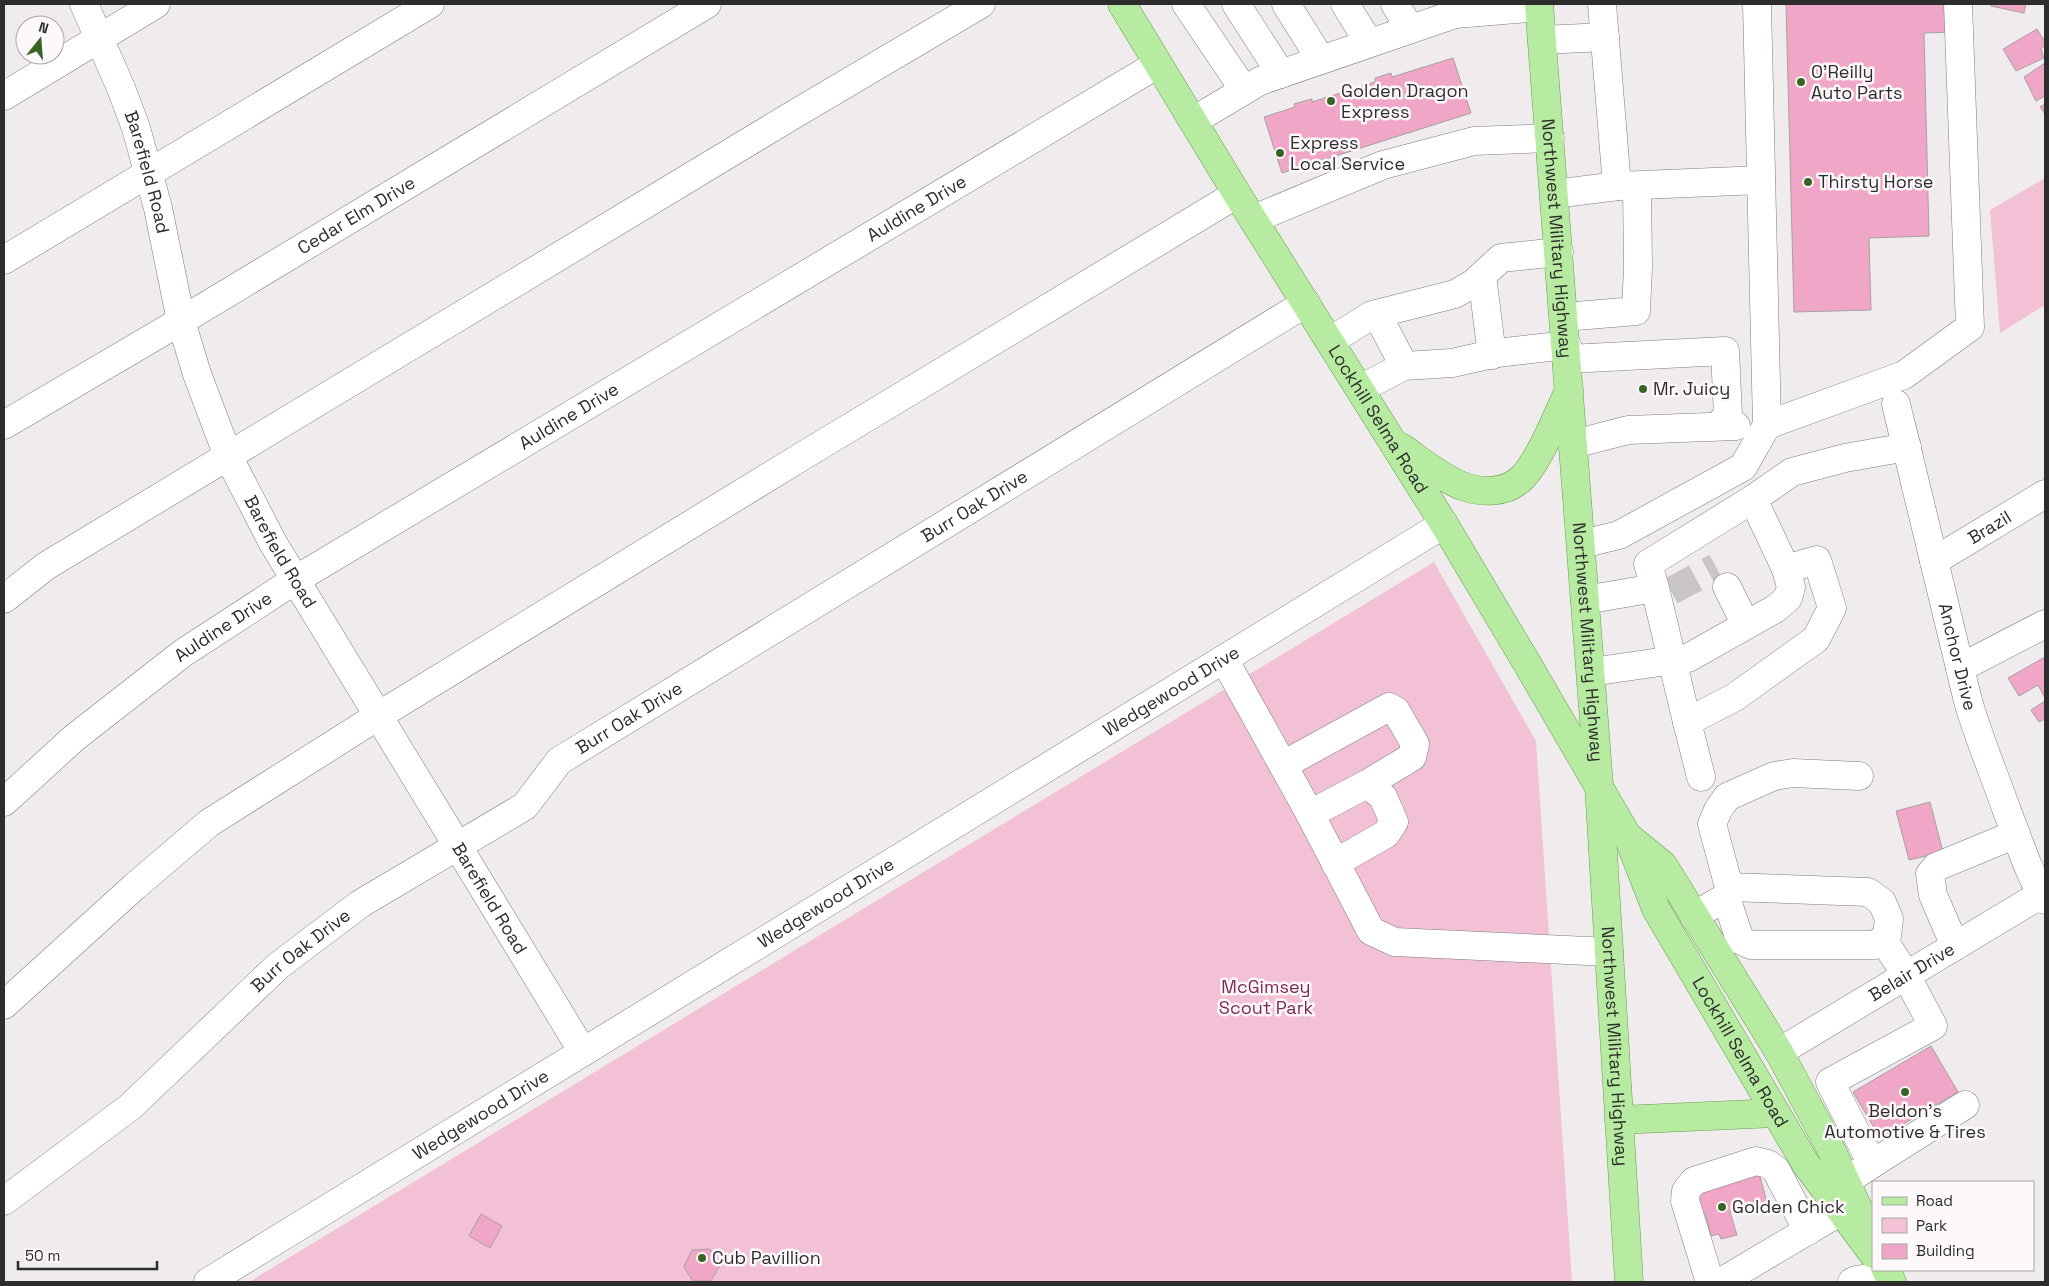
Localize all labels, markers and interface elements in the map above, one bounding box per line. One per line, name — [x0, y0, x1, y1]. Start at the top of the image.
north arrow — [15, 15, 65, 65]
text: N — [37, 18, 51, 38]
place label: O'Reilly Auto Parts — [1811, 60, 1903, 104]
marker: O'Reilly Auto Parts — [1795, 76, 1807, 88]
place label: Golden Dragon Express — [1341, 79, 1469, 123]
marker: Golden Dragon Express — [1325, 95, 1337, 107]
street label: Barefield Road — [119, 107, 175, 235]
street label: Northwest Military Highway — [1537, 118, 1578, 359]
place label: Express Local Service — [1290, 131, 1405, 175]
marker: Express Local Service — [1274, 147, 1286, 159]
street label: Auldine Drive — [862, 169, 970, 247]
place label: Thirsty Horse — [1818, 170, 1934, 193]
street label: Cedar Elm Drive — [293, 171, 419, 259]
marker: Thirsty Horse — [1802, 176, 1814, 188]
street label: Lockhill Selma Road — [1324, 340, 1434, 498]
street label: Auldine Drive — [515, 377, 623, 454]
place label: Mr. Juicy — [1653, 377, 1730, 400]
marker: Mr. Juicy — [1637, 383, 1649, 395]
street label: Burr Oak Drive — [917, 464, 1032, 547]
street label: Barefield Road — [239, 491, 322, 612]
street label: Brazil — [1963, 505, 2015, 549]
street label: Northwest Military Highway — [1568, 521, 1609, 763]
street label: Auldine Drive — [169, 586, 276, 667]
street label: Anchor Drive — [1934, 600, 1982, 713]
street label: Wedgewood Drive — [1099, 640, 1243, 741]
street label: Burr Oak Drive — [571, 676, 686, 759]
street label: Barefield Road — [447, 838, 533, 958]
street label: Wedgewood Drive — [753, 852, 898, 953]
street label: Burr Oak Drive — [246, 903, 355, 997]
street label: Northwest Military Highway — [1597, 926, 1634, 1167]
street label: Belair Drive — [1864, 937, 1959, 1006]
street label: Lockhill Selma Road — [1687, 972, 1794, 1131]
park label: McGimsey Scout Park — [1219, 975, 1313, 1019]
street label: Wedgewood Drive — [408, 1064, 553, 1165]
marker: Beldon's Automotive & Tires — [1899, 1086, 1911, 1098]
place label: Beldon's Automotive & Tires — [1824, 1099, 1986, 1143]
legend — [1872, 1181, 2034, 1271]
text: Road — [1916, 1191, 1953, 1210]
place label: Golden Chick — [1732, 1195, 1845, 1218]
marker: Golden Chick — [1716, 1201, 1728, 1213]
text: Park — [1916, 1216, 1947, 1235]
scale bar — [18, 1238, 156, 1270]
text: Building — [1916, 1241, 1975, 1260]
text: 50 m — [25, 1246, 60, 1265]
place label: Cub Pavillion — [712, 1246, 821, 1269]
marker: Cub Pavillion — [696, 1252, 708, 1264]

